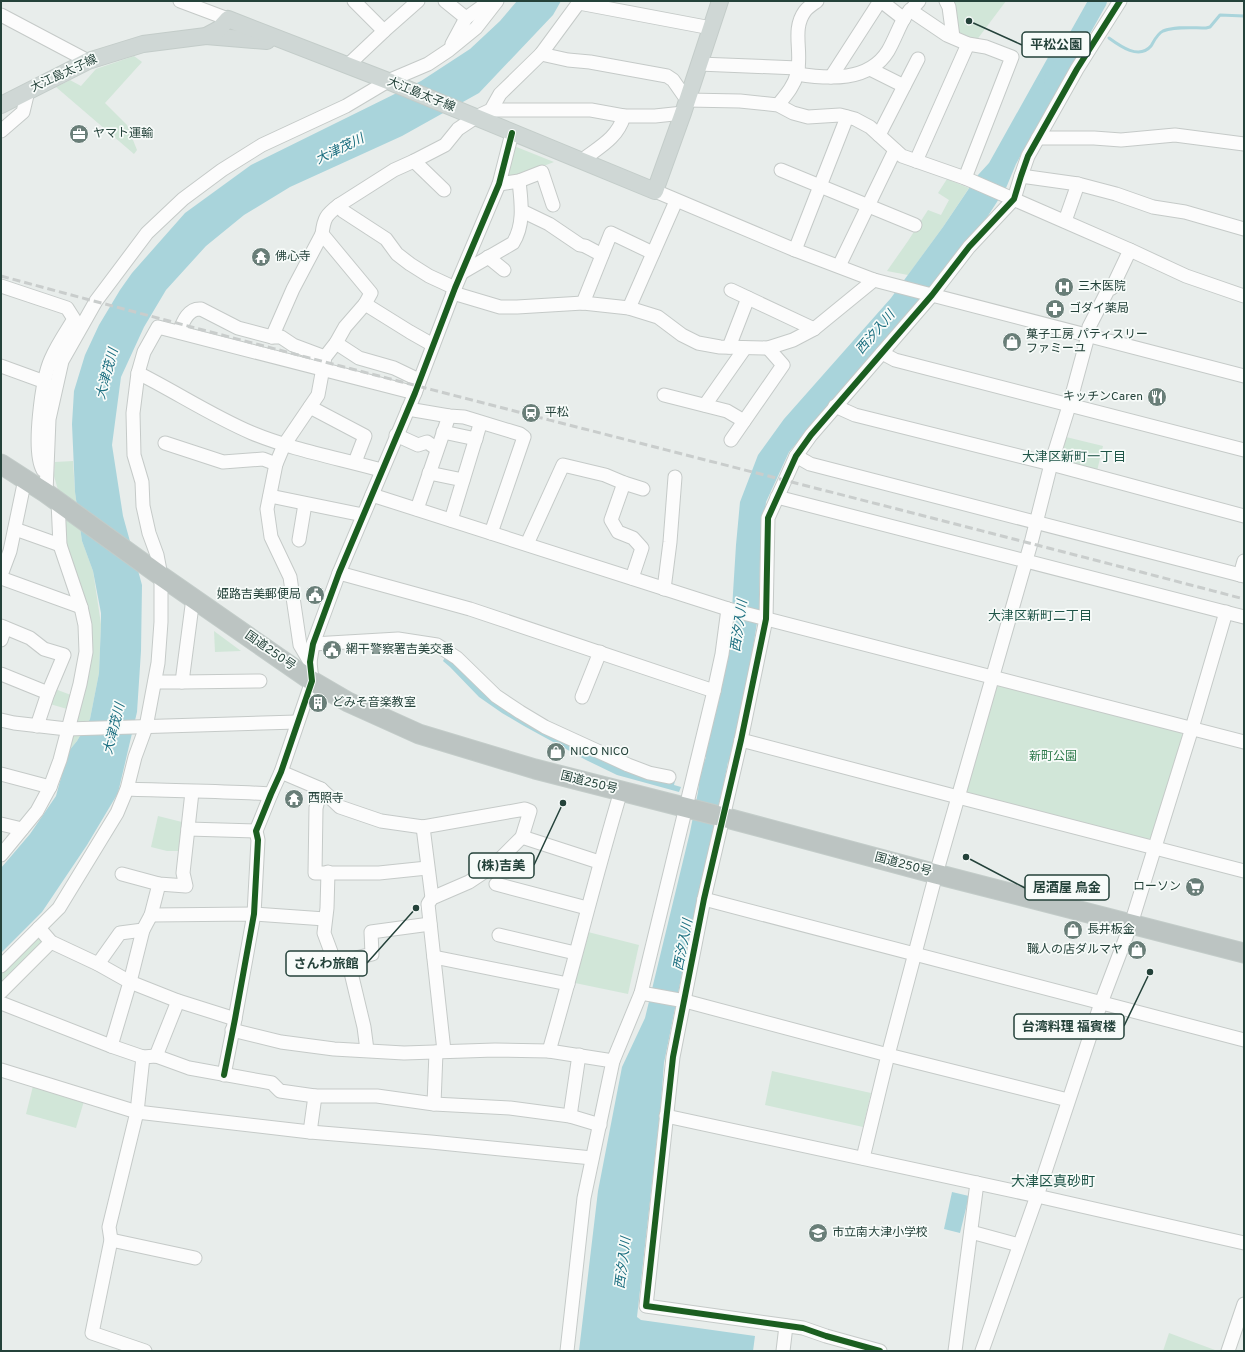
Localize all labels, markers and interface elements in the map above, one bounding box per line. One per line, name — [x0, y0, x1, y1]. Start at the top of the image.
callout: 平松公園 — [1022, 32, 1090, 57]
text: 平松公園 — [1030, 38, 1082, 54]
street label: 大江島太子線 — [28, 52, 100, 96]
street label: 大江島太子線 — [385, 74, 457, 116]
office icon: ヤマト運輸 — [68, 123, 90, 145]
place label: ヤマト運輸 — [93, 126, 153, 142]
water label: 大津茂川 — [313, 131, 369, 169]
temple icon: 佛心寺 — [250, 246, 272, 268]
place label: 佛心寺 — [275, 249, 311, 265]
hospital icon: 三木医院 — [1053, 276, 1075, 298]
place label: 三木医院 — [1078, 279, 1126, 295]
pharmacy icon: ゴダイ薬局 — [1044, 298, 1066, 320]
place label: ゴダイ薬局 — [1069, 301, 1129, 317]
water label: 西汐入川 — [853, 306, 900, 358]
place label: 菓子工房 パティスリー ファミーユ — [1026, 327, 1148, 357]
shop icon: 菓子工房 パティスリー ファミーユ — [1001, 331, 1023, 353]
water label: 大津茂川 — [94, 345, 123, 401]
restaurant icon: キッチンCaren — [1146, 386, 1168, 408]
place label: キッチンCaren — [1063, 389, 1143, 405]
station icon: 平松 — [520, 402, 542, 424]
place label: 平松 — [545, 405, 569, 421]
district label: 大津区新町一丁目 — [1022, 450, 1126, 466]
public building icon: 姫路吉美郵便局 — [304, 584, 326, 606]
place label: 姫路吉美郵便局 — [217, 587, 301, 603]
water label: 西汐入川 — [728, 597, 752, 653]
district label: 大津区新町二丁目 — [988, 609, 1092, 625]
street label: 国道250号 — [241, 628, 299, 674]
public building icon: 網干警察署吉美交番 — [321, 639, 343, 661]
place label: 網干警察署吉美交番 — [346, 642, 454, 658]
building icon: どみそ音楽教室 — [307, 692, 329, 714]
place label: どみそ音楽教室 — [332, 695, 416, 711]
water label: 大津茂川 — [101, 700, 130, 756]
shop icon: NICO NICO — [545, 741, 567, 763]
place label: NICO NICO — [570, 744, 629, 760]
park label: 新町公園 — [1029, 749, 1077, 765]
street label: 国道250号 — [559, 768, 619, 798]
temple icon: 西照寺 — [283, 788, 305, 810]
place label: 西照寺 — [308, 791, 344, 807]
street label: 国道250号 — [873, 850, 933, 880]
callout: (株)吉美 — [469, 853, 534, 878]
text: (株)吉美 — [477, 858, 525, 875]
callout: 居酒屋 鳥金 — [1025, 875, 1109, 900]
supermarket icon: ローソン — [1184, 876, 1206, 898]
place label: ローソン — [1133, 879, 1181, 895]
text: 居酒屋 鳥金 — [1033, 880, 1101, 897]
water label: 西汐入川 — [671, 916, 697, 972]
shop icon: 長井板金 — [1062, 919, 1084, 941]
place label: 長井板金 — [1087, 922, 1135, 938]
shop icon: 職人の店ダルマヤ — [1126, 939, 1148, 961]
place label: 職人の店ダルマヤ — [1027, 942, 1123, 958]
callout: さんわ旅館 — [286, 951, 367, 976]
text: さんわ旅館 — [293, 956, 359, 973]
callout: 台湾料理 福賓楼 — [1014, 1014, 1124, 1039]
text: 台湾料理 福賓楼 — [1022, 1019, 1116, 1036]
district label: 大津区真砂町 — [1011, 1174, 1095, 1191]
school or university icon: 市立南大津小学校 — [807, 1222, 829, 1244]
place label: 市立南大津小学校 — [832, 1225, 928, 1241]
water label: 西汐入川 — [613, 1234, 635, 1290]

